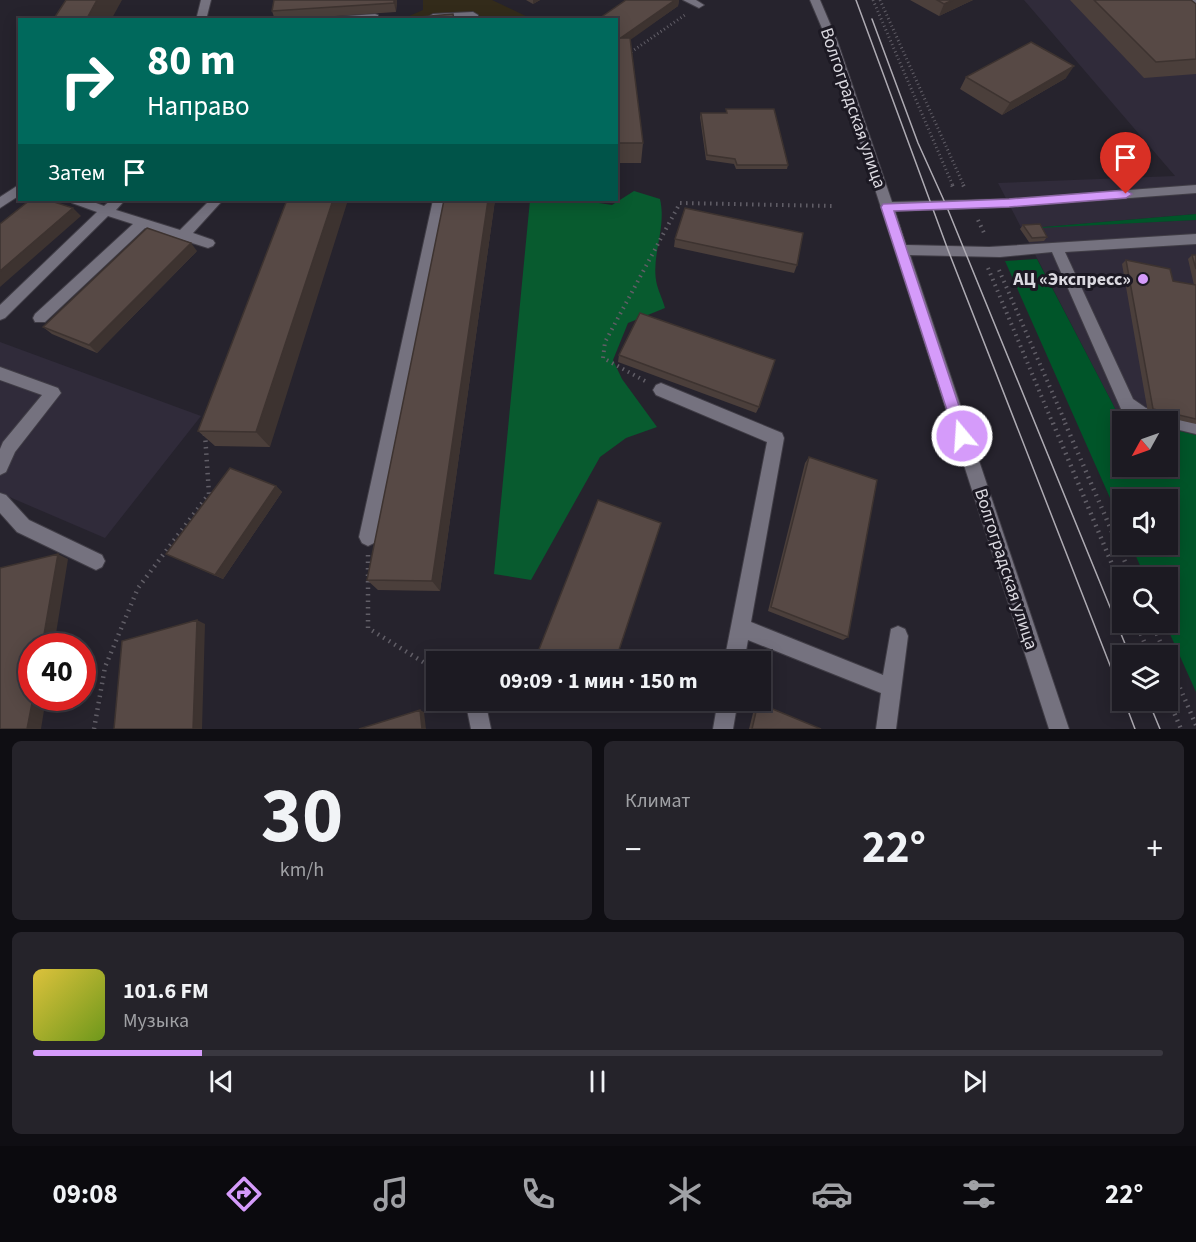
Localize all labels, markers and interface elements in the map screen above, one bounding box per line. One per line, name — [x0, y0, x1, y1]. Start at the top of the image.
street label: Волгоградская улица — [814, 24, 892, 192]
text: 80 m — [147, 31, 236, 91]
icon: right — [48, 42, 126, 120]
text: Направо — [147, 87, 250, 126]
pin — [1100, 132, 1151, 194]
icon: arrive — [1109, 141, 1142, 174]
icon: arrive — [118, 156, 151, 189]
text: Затем — [48, 157, 106, 189]
place label: АЦ «Экспресс» — [1012, 267, 1131, 292]
marker: АЦ «Экспресс» — [1136, 272, 1150, 286]
position arrow — [930, 404, 994, 468]
north arrow — [1112, 411, 1178, 477]
map controls — [1112, 411, 1178, 711]
street label: Волгоградская улица — [968, 485, 1044, 653]
button: sound — [1112, 489, 1178, 555]
button: search — [1112, 567, 1178, 633]
speed limit sign: 40 — [18, 633, 96, 711]
button: layers — [1112, 645, 1178, 711]
text: 09:09 · 1 мин · 150 m — [499, 665, 698, 697]
text: 30 — [261, 761, 343, 872]
text: Климат — [625, 787, 691, 815]
text: 22° — [862, 816, 926, 880]
text: − — [625, 826, 641, 873]
text: + — [1147, 826, 1163, 873]
text: km/h — [280, 856, 324, 884]
text: 101.6 FM — [123, 975, 209, 1007]
text: Музыка — [123, 1007, 189, 1035]
icon: previous — [205, 1065, 238, 1098]
icon: pause — [581, 1065, 614, 1098]
icon: next — [958, 1065, 991, 1098]
icon: directions — [223, 1173, 265, 1215]
icon: music — [370, 1173, 412, 1215]
icon: phone — [517, 1173, 559, 1215]
icon: climate — [664, 1173, 706, 1215]
icon: car — [811, 1173, 853, 1215]
icon: filters — [958, 1173, 1000, 1215]
text: 09:08 — [53, 1175, 118, 1214]
text: 22° — [1105, 1175, 1143, 1214]

